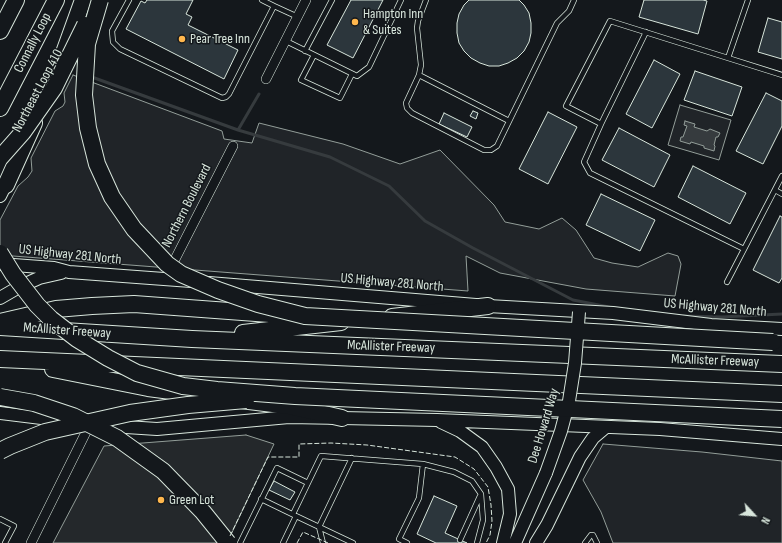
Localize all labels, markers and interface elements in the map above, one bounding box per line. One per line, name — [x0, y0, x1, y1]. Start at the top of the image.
place label: Hampton Inn & Suites — [363, 6, 423, 38]
street label: Connally Loop — [11, 10, 55, 76]
marker: Hampton Inn & Suites — [350, 17, 360, 27]
place label: Pear Tree Inn — [190, 31, 250, 47]
marker: Pear Tree Inn — [177, 34, 187, 44]
street label: Northeast Loop 410 — [9, 47, 67, 135]
street label: Northern Boulevard — [159, 161, 215, 251]
street label: US Highway 281 North — [18, 241, 122, 269]
street label: US Highway 281 North — [340, 270, 444, 296]
street label: US Highway 281 North — [663, 295, 767, 321]
street label: McAllister Freeway — [23, 320, 111, 342]
street label: McAllister Freeway — [347, 337, 435, 357]
street label: McAllister Freeway — [671, 351, 759, 371]
street label: Dee Howard Way — [525, 386, 563, 466]
place label: Green Lot — [169, 492, 214, 508]
marker: Green Lot — [156, 495, 166, 505]
north arrow — [734, 495, 774, 535]
text: N — [758, 515, 772, 526]

